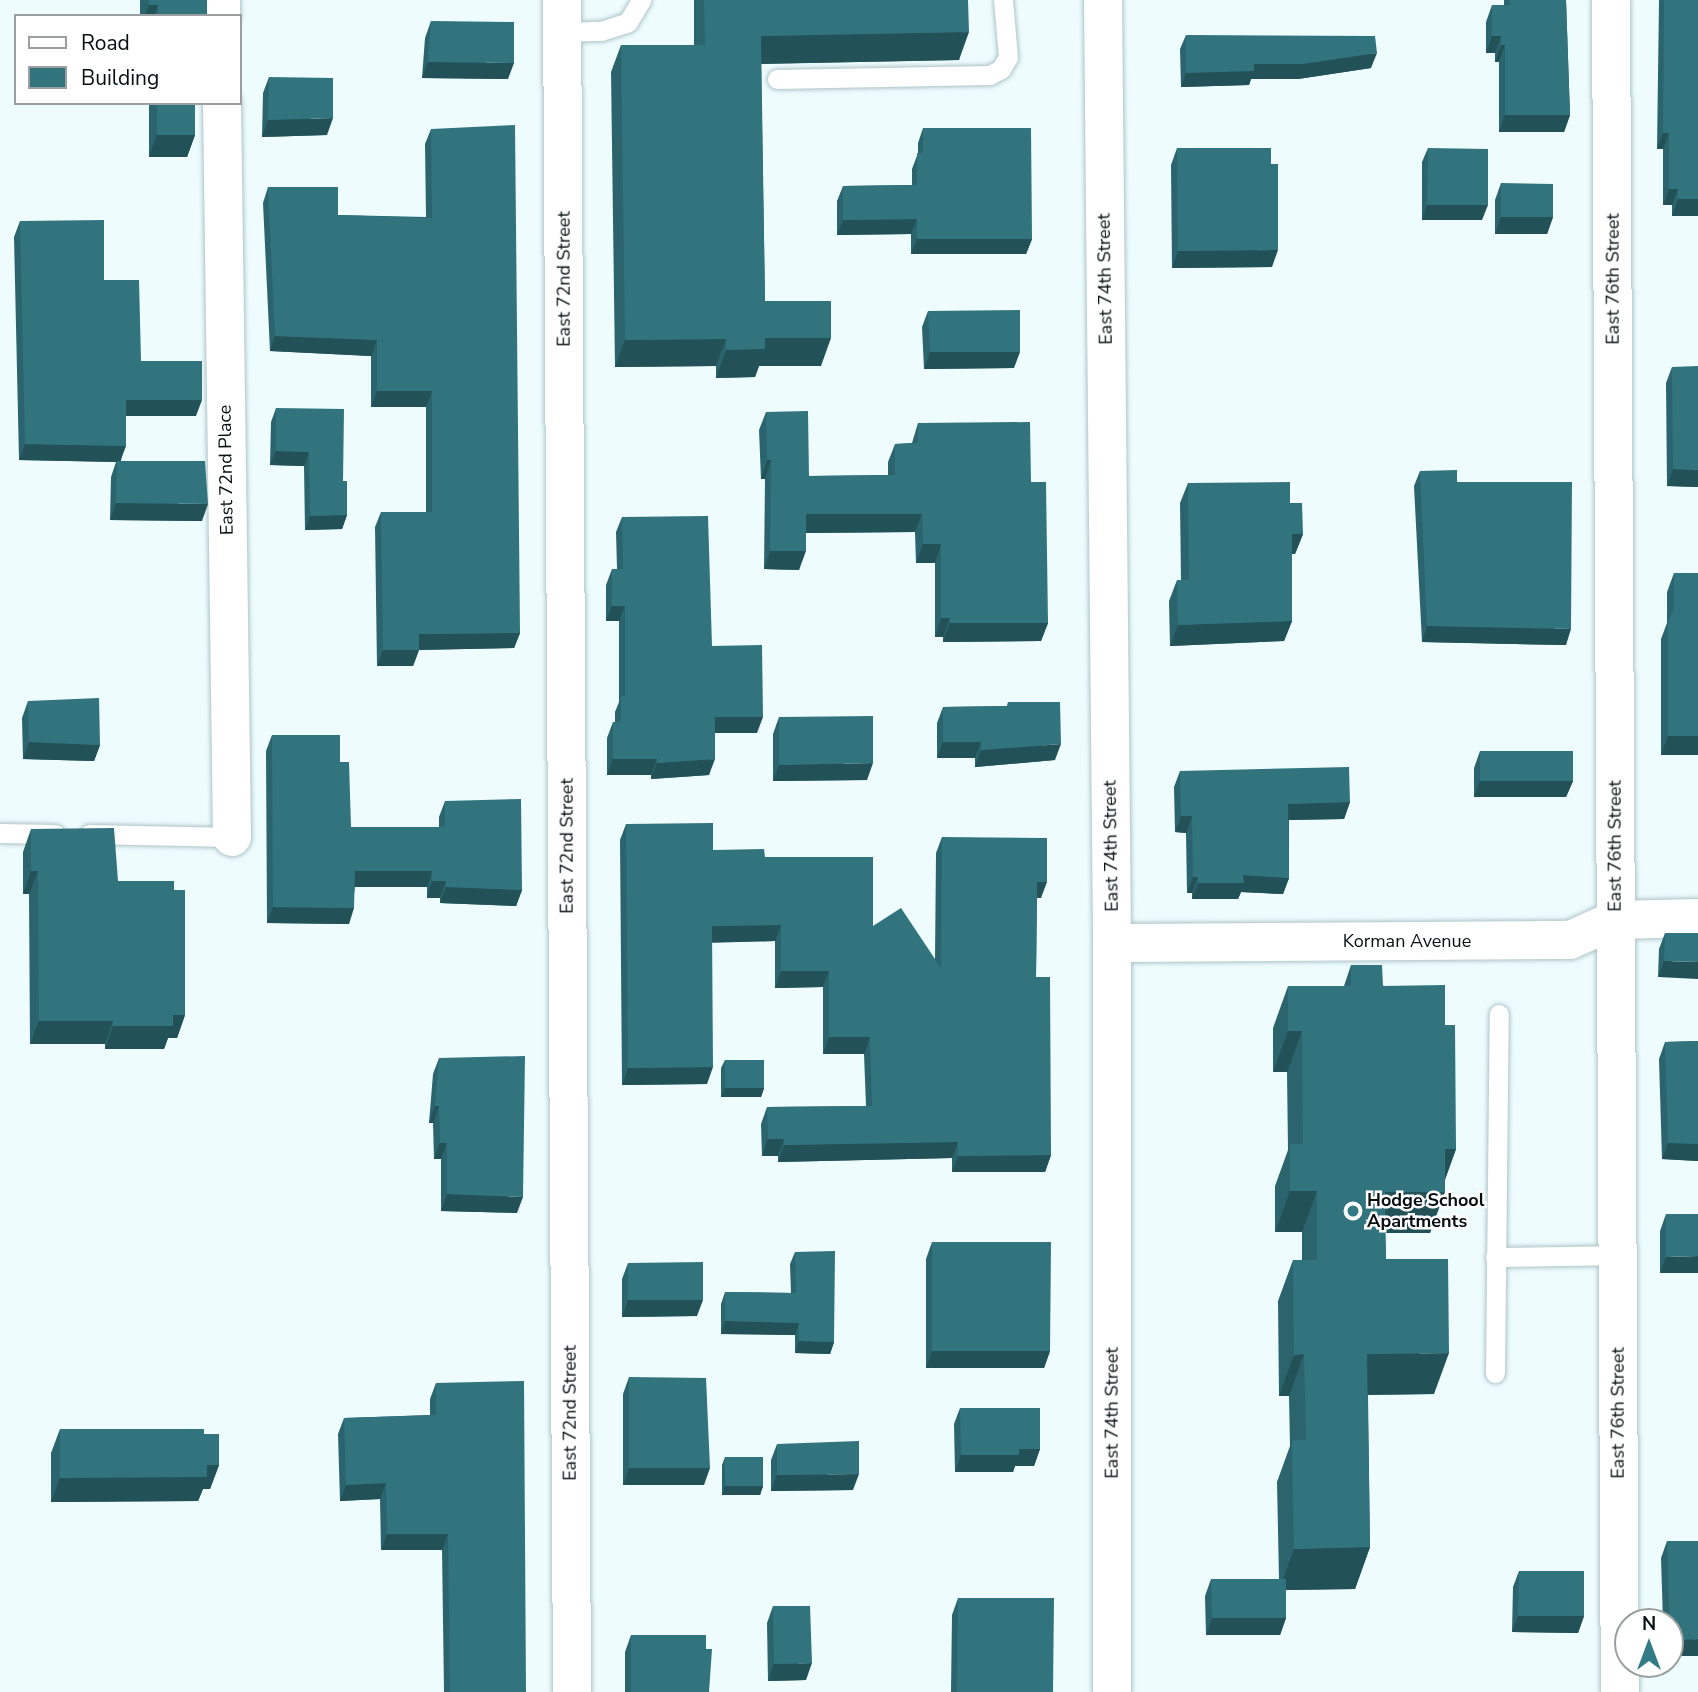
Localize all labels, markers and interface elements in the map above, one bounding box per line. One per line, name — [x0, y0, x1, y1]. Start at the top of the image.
legend — [14, 14, 242, 105]
text: Road — [81, 29, 130, 57]
text: Building — [81, 64, 159, 92]
street label: East 72nd Street — [553, 211, 575, 347]
street label: East 74th Street — [1093, 213, 1117, 345]
street label: East 76th Street — [1602, 213, 1624, 345]
street label: East 72nd Place — [214, 405, 238, 535]
street label: East 72nd Street — [556, 778, 578, 914]
street label: East 74th Street — [1099, 780, 1123, 912]
street label: East 76th Street — [1604, 780, 1626, 912]
street label: Korman Avenue — [1343, 930, 1471, 952]
place label: Hodge School Apartments — [1367, 1190, 1484, 1232]
marker: Hodge School Apartments — [1345, 1203, 1361, 1219]
street label: East 72nd Street — [559, 1345, 581, 1481]
street label: East 74th Street — [1101, 1347, 1123, 1479]
street label: East 76th Street — [1607, 1347, 1629, 1479]
north arrow — [1614, 1608, 1684, 1678]
text: N — [1642, 1611, 1656, 1637]

